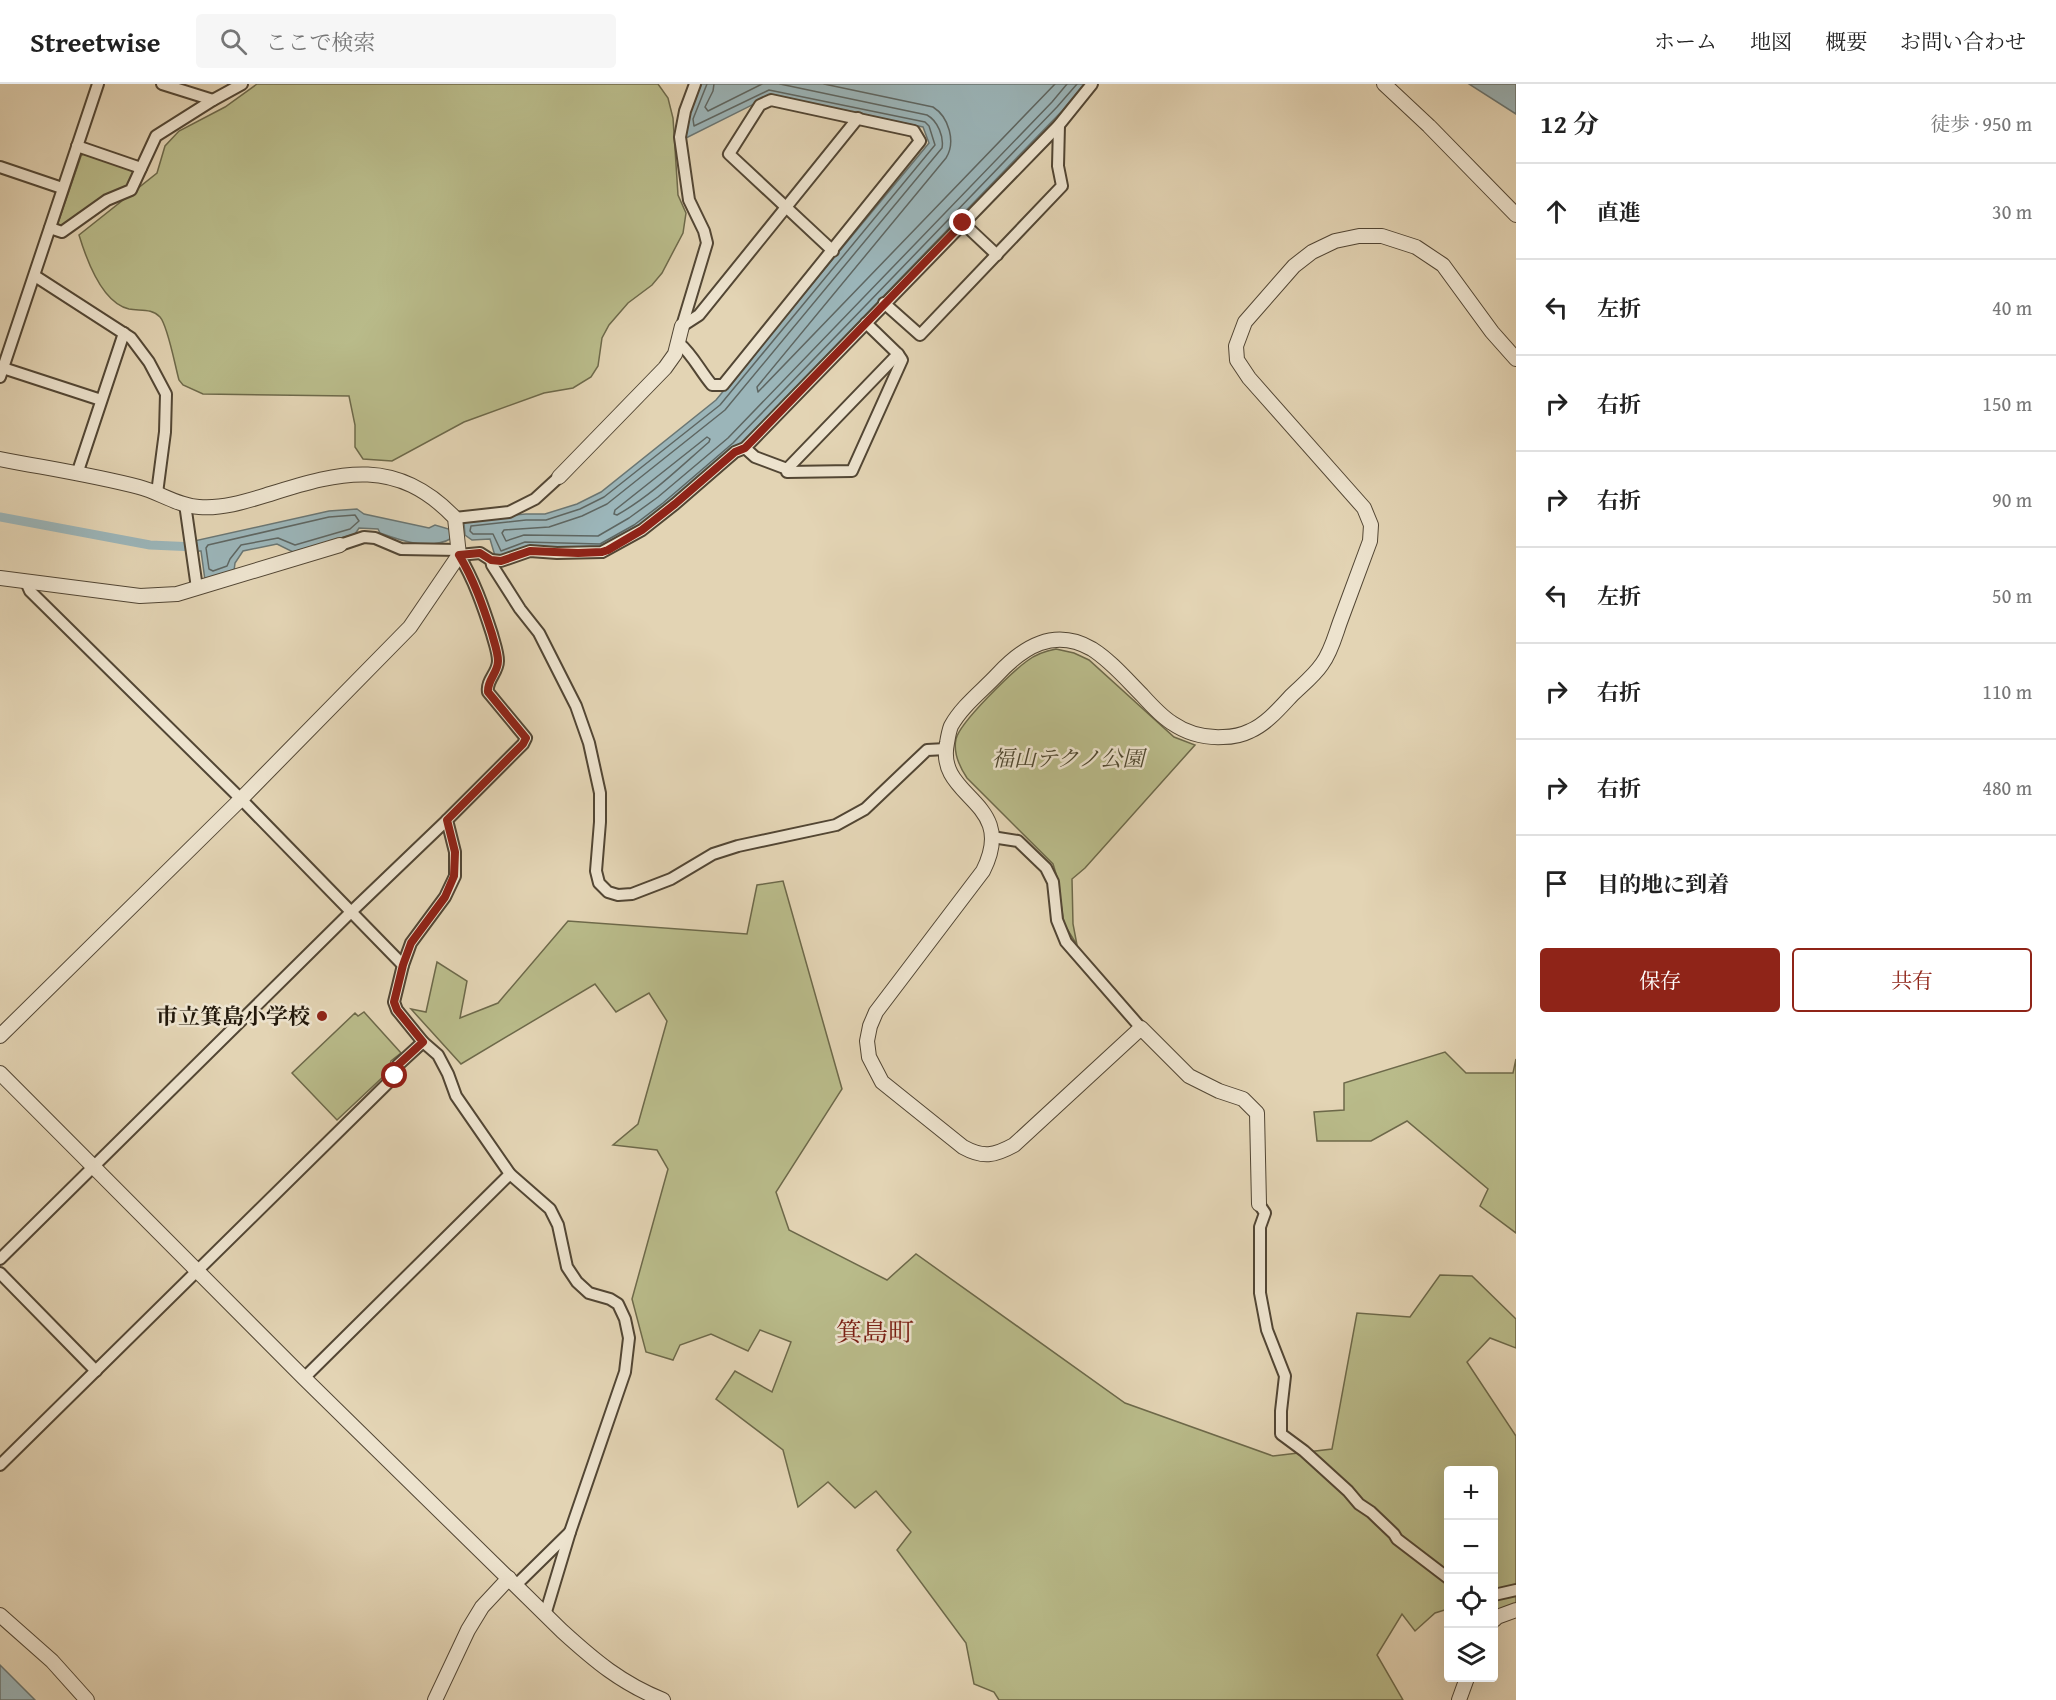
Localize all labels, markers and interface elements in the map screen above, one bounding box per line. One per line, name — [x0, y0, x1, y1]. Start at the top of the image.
search box — [196, 14, 616, 68]
text: Streetwise — [30, 21, 160, 62]
icon: search — [217, 25, 250, 58]
text: ここで検索 — [265, 26, 376, 58]
text: ホーム — [1654, 26, 1717, 57]
text: 地図 — [1750, 26, 1792, 57]
text: 概要 — [1825, 26, 1867, 57]
text: お問い合わせ — [1900, 26, 2026, 57]
text: 12 分 — [1540, 104, 1599, 143]
text: 徒歩 · 950 m — [1930, 109, 2032, 138]
icon: ahead — [1540, 195, 1573, 228]
text: 直進 — [1597, 196, 1641, 228]
text: 30 m — [1992, 197, 2032, 226]
route end — [949, 209, 975, 235]
icon: left — [1540, 291, 1573, 324]
text: 左折 — [1597, 292, 1641, 324]
text: 40 m — [1992, 293, 2032, 322]
icon: right — [1540, 387, 1573, 420]
text: 右折 — [1597, 388, 1641, 420]
text: 150 m — [1982, 389, 2032, 418]
icon: right — [1540, 483, 1573, 516]
text: 右折 — [1597, 484, 1641, 516]
text: 90 m — [1992, 485, 2032, 514]
icon: left — [1540, 579, 1573, 612]
text: 左折 — [1597, 580, 1641, 612]
text: 50 m — [1992, 581, 2032, 610]
icon: right — [1540, 675, 1573, 708]
text: 右折 — [1597, 676, 1641, 708]
text: 110 m — [1982, 677, 2032, 706]
park label: 福山テクノ公園 — [992, 742, 1147, 774]
icon: right — [1540, 771, 1573, 804]
text: 右折 — [1597, 772, 1641, 804]
text: 480 m — [1982, 773, 2032, 802]
icon: arrive — [1540, 867, 1573, 900]
text: 目的地に到着 — [1597, 868, 1729, 900]
button: 保存 — [1540, 948, 1780, 1012]
button: 共有 — [1792, 948, 2032, 1012]
place label: 市立箕島小学校 — [156, 1000, 310, 1032]
marker: 市立箕島小学校 — [315, 1009, 329, 1023]
route start — [381, 1062, 407, 1088]
district label: 箕島町 — [836, 1312, 914, 1351]
map controls — [1444, 1466, 1498, 1682]
button: + — [1444, 1466, 1498, 1520]
button: − — [1444, 1520, 1498, 1574]
button: locate — [1444, 1574, 1498, 1628]
button: layers — [1444, 1628, 1498, 1682]

